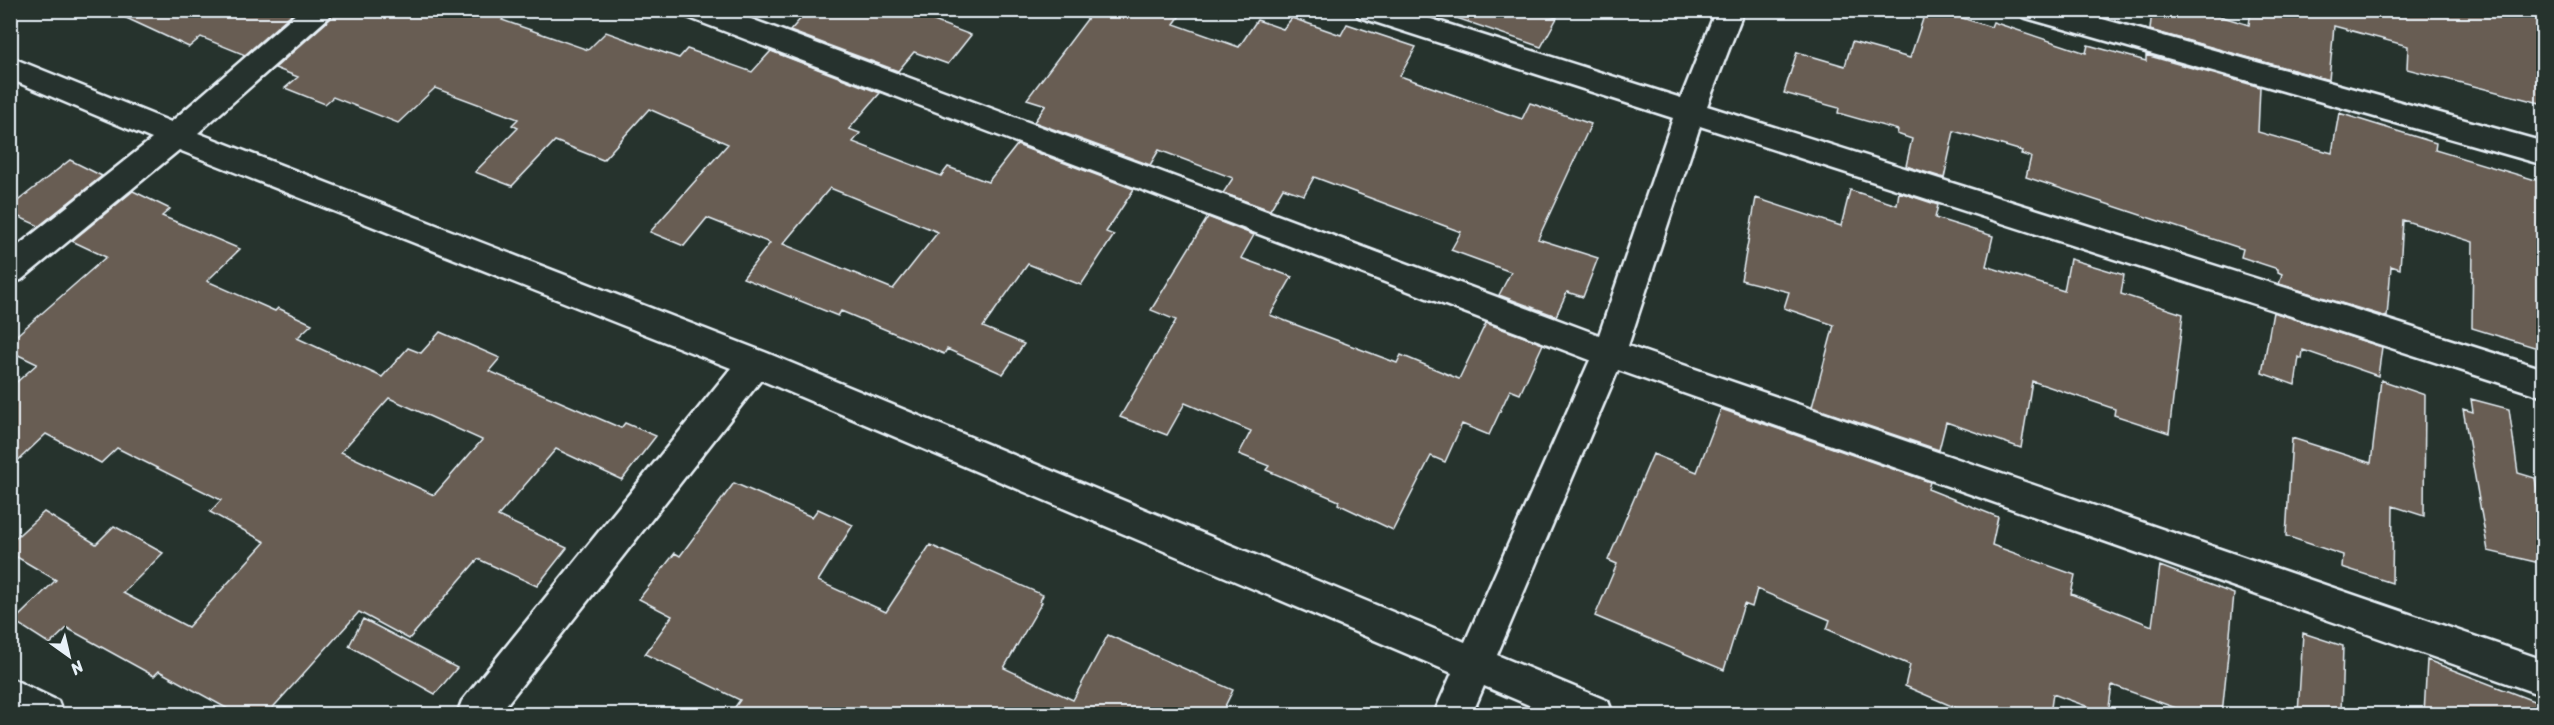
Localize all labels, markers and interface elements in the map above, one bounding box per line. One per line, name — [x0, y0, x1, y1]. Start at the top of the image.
north arrow — [39, 626, 99, 686]
text: N — [64, 652, 91, 684]

